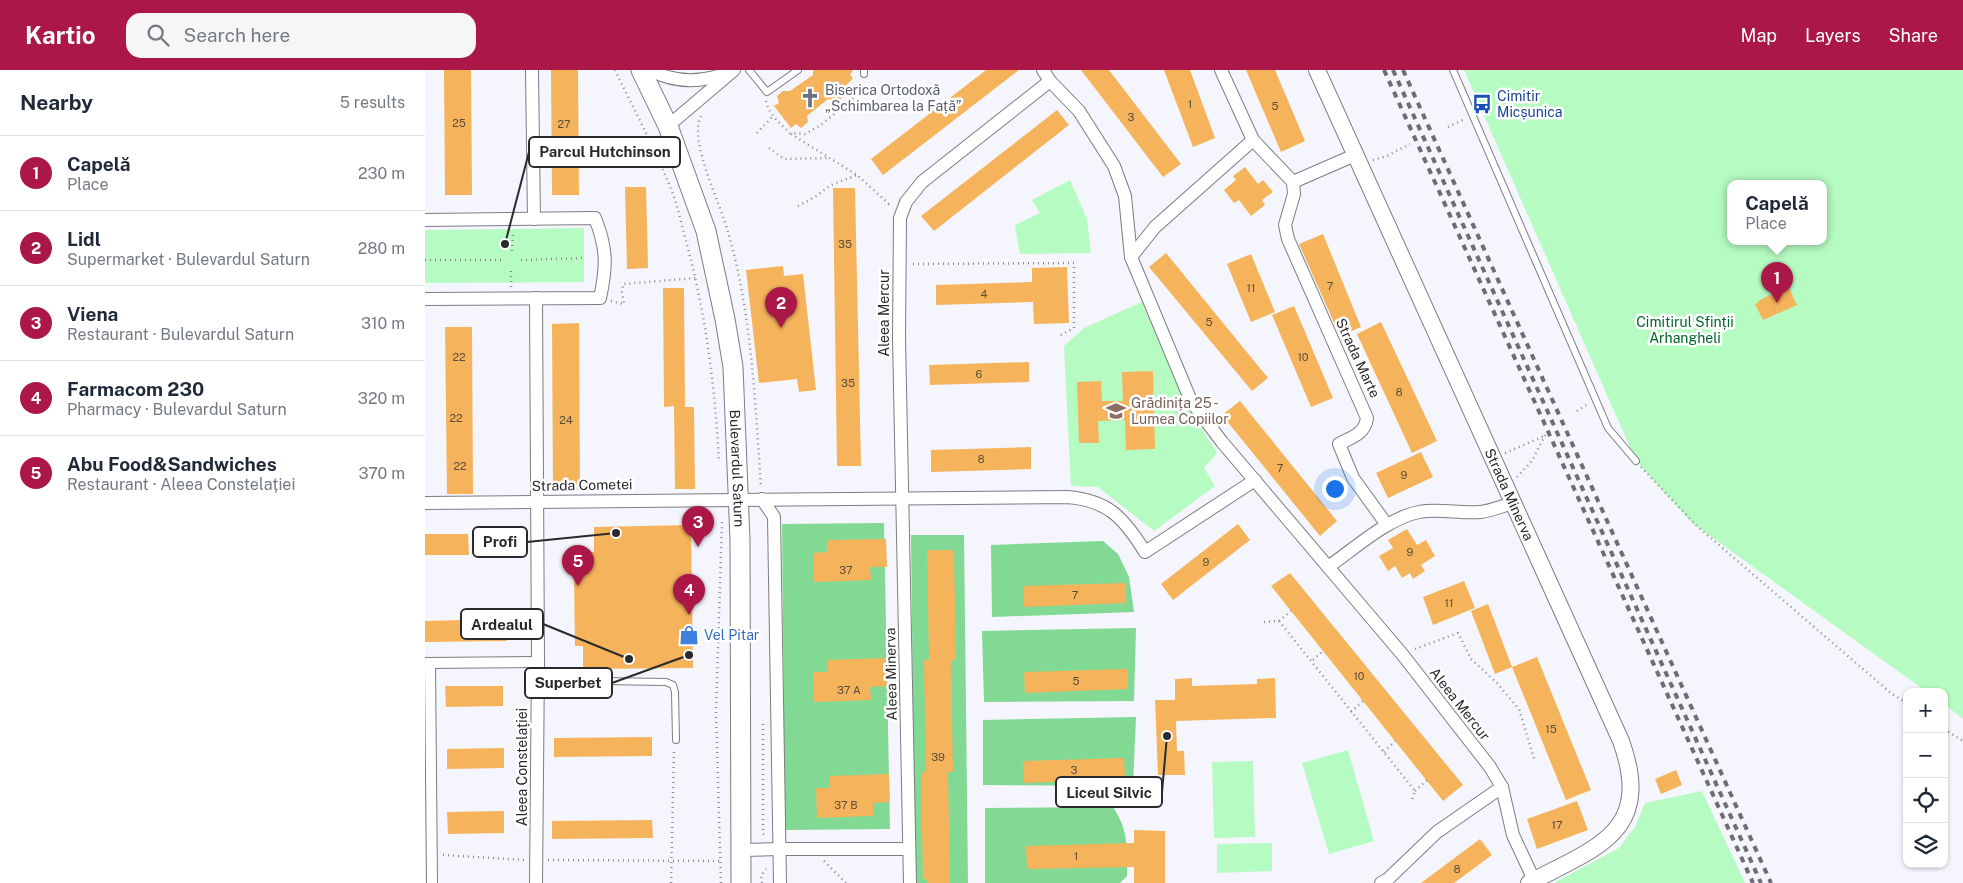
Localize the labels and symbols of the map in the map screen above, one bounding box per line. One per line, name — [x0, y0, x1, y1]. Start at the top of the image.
place label: Biserica Ortodoxă „Schimbarea la Față” — [825, 82, 961, 114]
church icon: Biserica Ortodoxă „Schimbarea la Față” — [799, 87, 821, 109]
place label: Cimitir Micșunica — [1497, 88, 1563, 120]
bus stop icon: Cimitir Micșunica — [1471, 93, 1493, 115]
house number: 1 — [1188, 98, 1192, 110]
house number: 5 — [1271, 100, 1279, 112]
house number: 3 — [1128, 111, 1135, 123]
house number: 25 — [452, 117, 466, 129]
house number: 27 — [557, 118, 571, 130]
callout: Parcul Hutchinson — [529, 137, 680, 167]
text: Parcul Hutchinson — [539, 143, 671, 160]
house number: 35 — [838, 238, 852, 250]
pin: 1 — [1761, 262, 1793, 303]
street label: Aleea Mercur — [876, 269, 892, 357]
house number: 7 — [1327, 280, 1334, 292]
house number: 11 — [1247, 282, 1255, 294]
pin: 2 — [765, 287, 797, 328]
house number: 4 — [981, 288, 988, 300]
park label: Cimitirul Sfinții Arhangheli — [1636, 314, 1734, 346]
house number: 5 — [1205, 316, 1213, 328]
street label: Strada Marte — [1333, 316, 1383, 400]
house number: 22 — [452, 351, 466, 363]
house number: 10 — [1297, 351, 1309, 363]
house number: 6 — [976, 368, 983, 380]
house number: 35 — [841, 377, 855, 389]
house number: 8 — [1395, 386, 1403, 398]
place label: Grădinița 25 - Lumea Copiilor — [1131, 395, 1229, 427]
school or university icon: Grădinița 25 - Lumea Copiilor — [1105, 400, 1127, 422]
street label: Bulevardul Saturn — [727, 409, 747, 527]
house number: 22 — [449, 412, 463, 424]
house number: 24 — [559, 414, 573, 426]
street label: Strada Minerva — [1482, 446, 1537, 543]
house number: 8 — [977, 453, 985, 465]
house number: 22 — [453, 460, 467, 472]
house number: 7 — [1277, 462, 1284, 474]
house number: 9 — [1401, 469, 1408, 481]
street label: Strada Cometei — [531, 476, 633, 494]
your location — [1322, 476, 1348, 502]
pin: 3 — [682, 506, 714, 547]
callout: Profi — [473, 527, 527, 557]
text: Profi — [483, 533, 517, 550]
pin: 5 — [562, 545, 594, 586]
house number: 9 — [1407, 546, 1414, 558]
house number: 9 — [1203, 556, 1210, 568]
house number: 37 — [839, 564, 853, 576]
pin: 4 — [673, 574, 705, 615]
house number: 7 — [1072, 589, 1079, 601]
house number: 11 — [1445, 597, 1453, 609]
callout: Ardealul — [461, 609, 543, 639]
text: Ardealul — [471, 616, 533, 633]
shop icon: Vel Pitar — [678, 624, 700, 646]
place label: Vel Pitar — [704, 627, 759, 643]
street label: Aleea Minerva — [882, 627, 900, 721]
street label: Aleea Mercur — [1427, 665, 1493, 743]
callout: Superbet — [525, 668, 612, 698]
house number: 10 — [1353, 670, 1365, 682]
text: Superbet — [534, 674, 602, 691]
house number: 5 — [1072, 675, 1080, 687]
house number: 37 A — [837, 684, 861, 696]
street label: Aleea Constelației — [514, 708, 530, 826]
house number: 15 — [1545, 723, 1557, 735]
house number: 39 — [931, 751, 945, 763]
house number: 3 — [1071, 764, 1078, 776]
callout: Liceul Silvic — [1056, 777, 1162, 807]
text: Liceul Silvic — [1066, 784, 1152, 801]
house number: 37 B — [834, 799, 858, 811]
house number: 17 — [1551, 819, 1563, 831]
house number: 1 — [1074, 850, 1078, 862]
house number: 8 — [1453, 863, 1461, 875]

